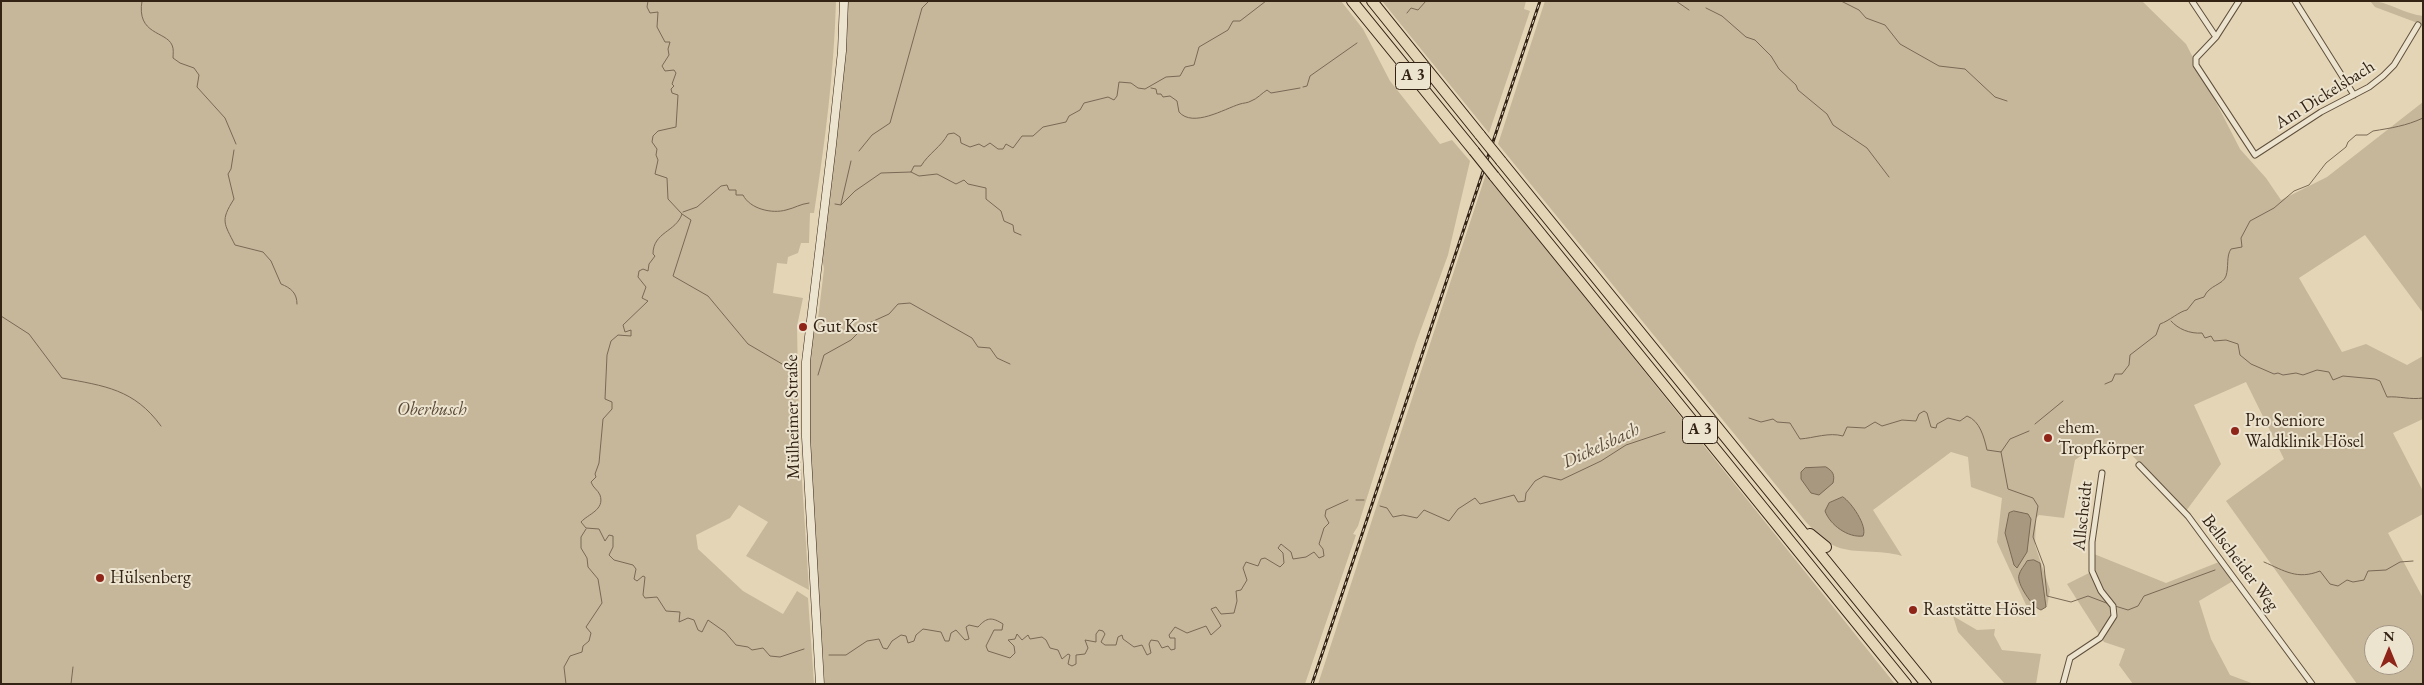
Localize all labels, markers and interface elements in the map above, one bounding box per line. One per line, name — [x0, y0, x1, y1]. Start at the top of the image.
street label: Am Dickelsbach — [2271, 56, 2379, 134]
road number: A 3 — [1396, 62, 1430, 90]
place label: Gut Kost — [813, 316, 877, 338]
marker: Gut Kost — [797, 321, 809, 333]
street label: Mülheimer Straße — [781, 354, 805, 480]
park label: Oberbusch — [397, 399, 467, 421]
place label: Pro Seniore Waldklinik Hösel — [2245, 410, 2364, 452]
road number: A 3 — [1682, 416, 1718, 444]
place label: ehem. Tropfkörper — [2058, 417, 2144, 459]
water label: Dickelsbach — [1559, 418, 1643, 474]
marker: Pro Seniore Waldklinik Hösel — [2229, 425, 2241, 437]
marker: ehem. Tropfkörper — [2042, 432, 2054, 444]
street label: Allscheidt — [2069, 480, 2097, 552]
street label: Bellscheider Weg — [2197, 510, 2283, 616]
place label: Hülsenberg — [110, 567, 191, 589]
marker: Hülsenberg — [94, 572, 106, 584]
place label: Raststätte Hösel — [1923, 599, 2036, 621]
marker: Raststätte Hösel — [1907, 604, 1919, 616]
north arrow — [2364, 625, 2414, 675]
text: N — [2383, 627, 2395, 645]

